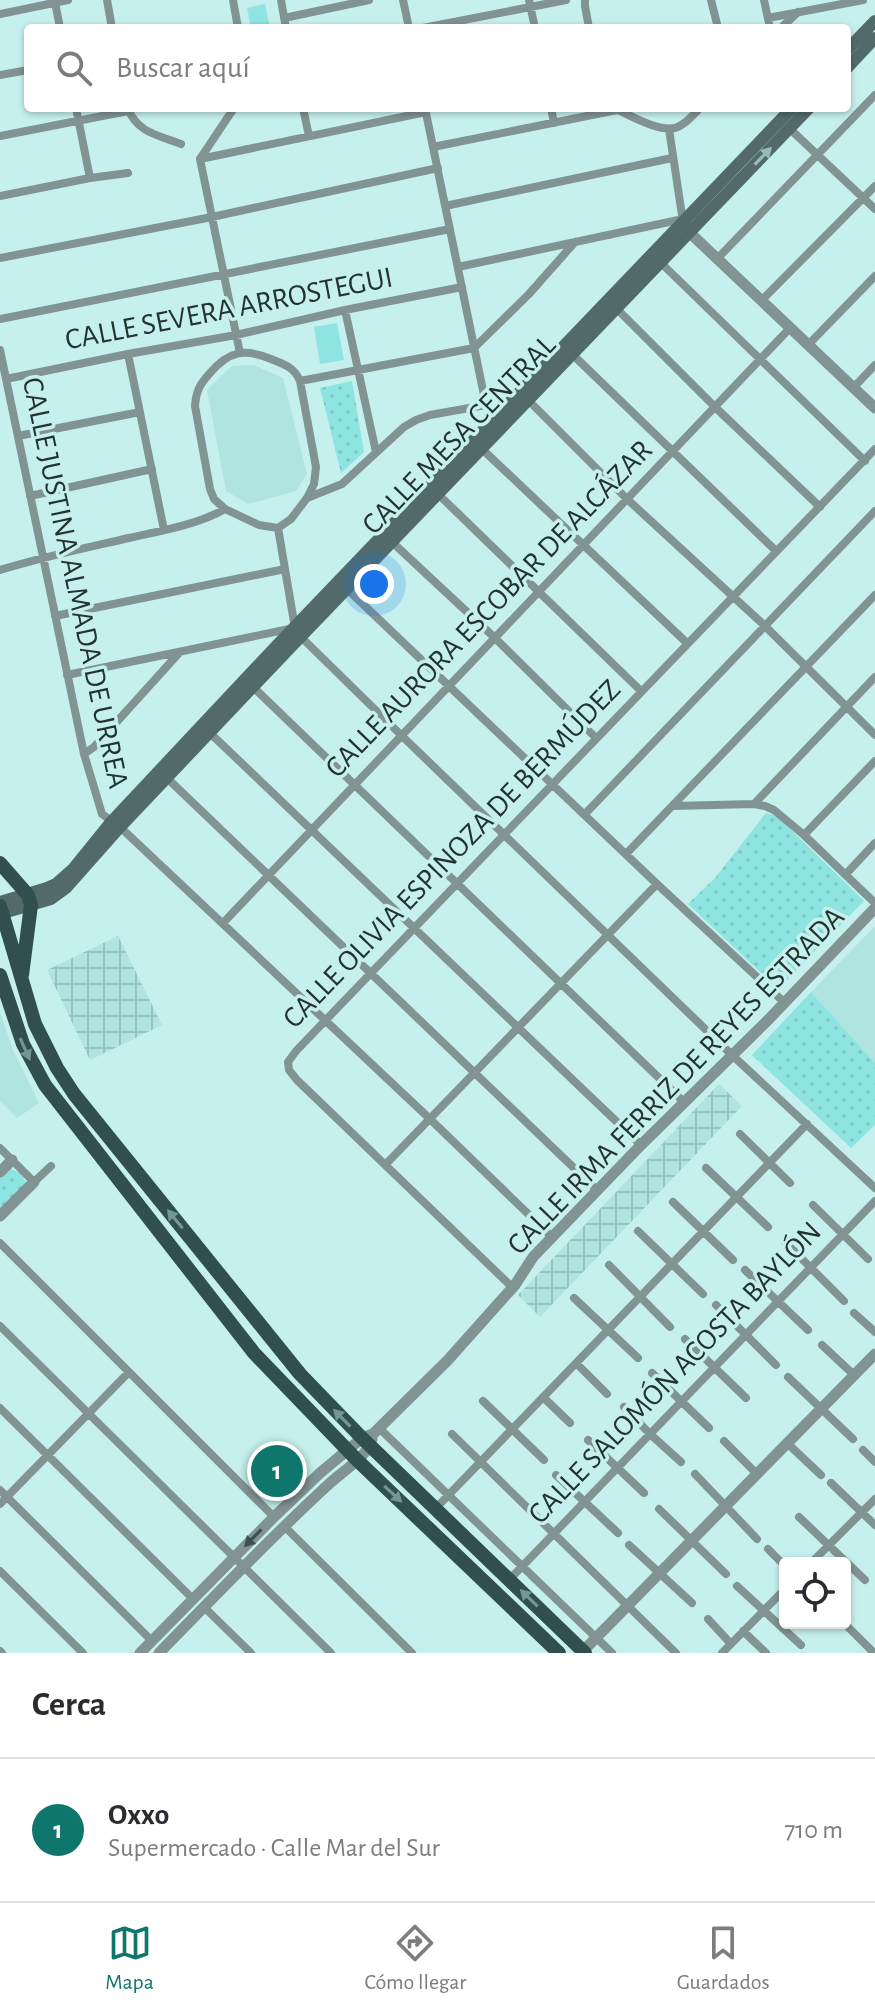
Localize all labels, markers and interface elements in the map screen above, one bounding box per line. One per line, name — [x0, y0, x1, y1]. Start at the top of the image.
search box — [24, 24, 851, 112]
icon: search — [52, 46, 96, 90]
text: Buscar aquí — [116, 53, 250, 83]
one-way arrow — [753, 147, 772, 166]
street label: CALLE SEVERA ARROSTEGUI — [63, 263, 395, 355]
street label: CALLE MESA CENTRAL — [357, 330, 562, 540]
street label: CALLE JUSTINA ALMADA DE URREA — [17, 375, 133, 791]
street label: CALLE AURORA ESCOBAR DE ALCÁZAR — [318, 433, 658, 783]
your location — [354, 564, 394, 604]
street label: CALLE OLIVIA ESPINOZA DE BERMÚDEZ — [276, 673, 626, 1034]
street label: CALLE IRMA FERRIZ DE REYES ESTRADA — [502, 902, 850, 1260]
one-way arrow — [19, 1037, 32, 1061]
one-way arrow — [167, 1209, 184, 1229]
street label: CALLE SALOMÓN ACOSTA BAYLÓN — [521, 1215, 827, 1530]
one-way arrow — [334, 1409, 352, 1428]
pin: 1 — [251, 1441, 303, 1501]
one-way arrow — [383, 1484, 402, 1502]
one-way arrow — [245, 1528, 263, 1547]
map controls — [779, 1557, 851, 1629]
button: locate — [779, 1557, 851, 1629]
one-way arrow — [520, 1590, 539, 1608]
text: Cerca — [32, 1688, 106, 1722]
text: Oxxo — [108, 1800, 169, 1830]
text: 1 — [53, 1817, 63, 1843]
text: 710 m — [784, 1817, 843, 1843]
text: Supermercado · Calle Mar del Sur — [108, 1835, 440, 1861]
tab: Mapa — [105, 1921, 154, 1995]
tab: Cómo llegar — [364, 1921, 466, 1995]
tab: Guardados — [677, 1921, 770, 1995]

